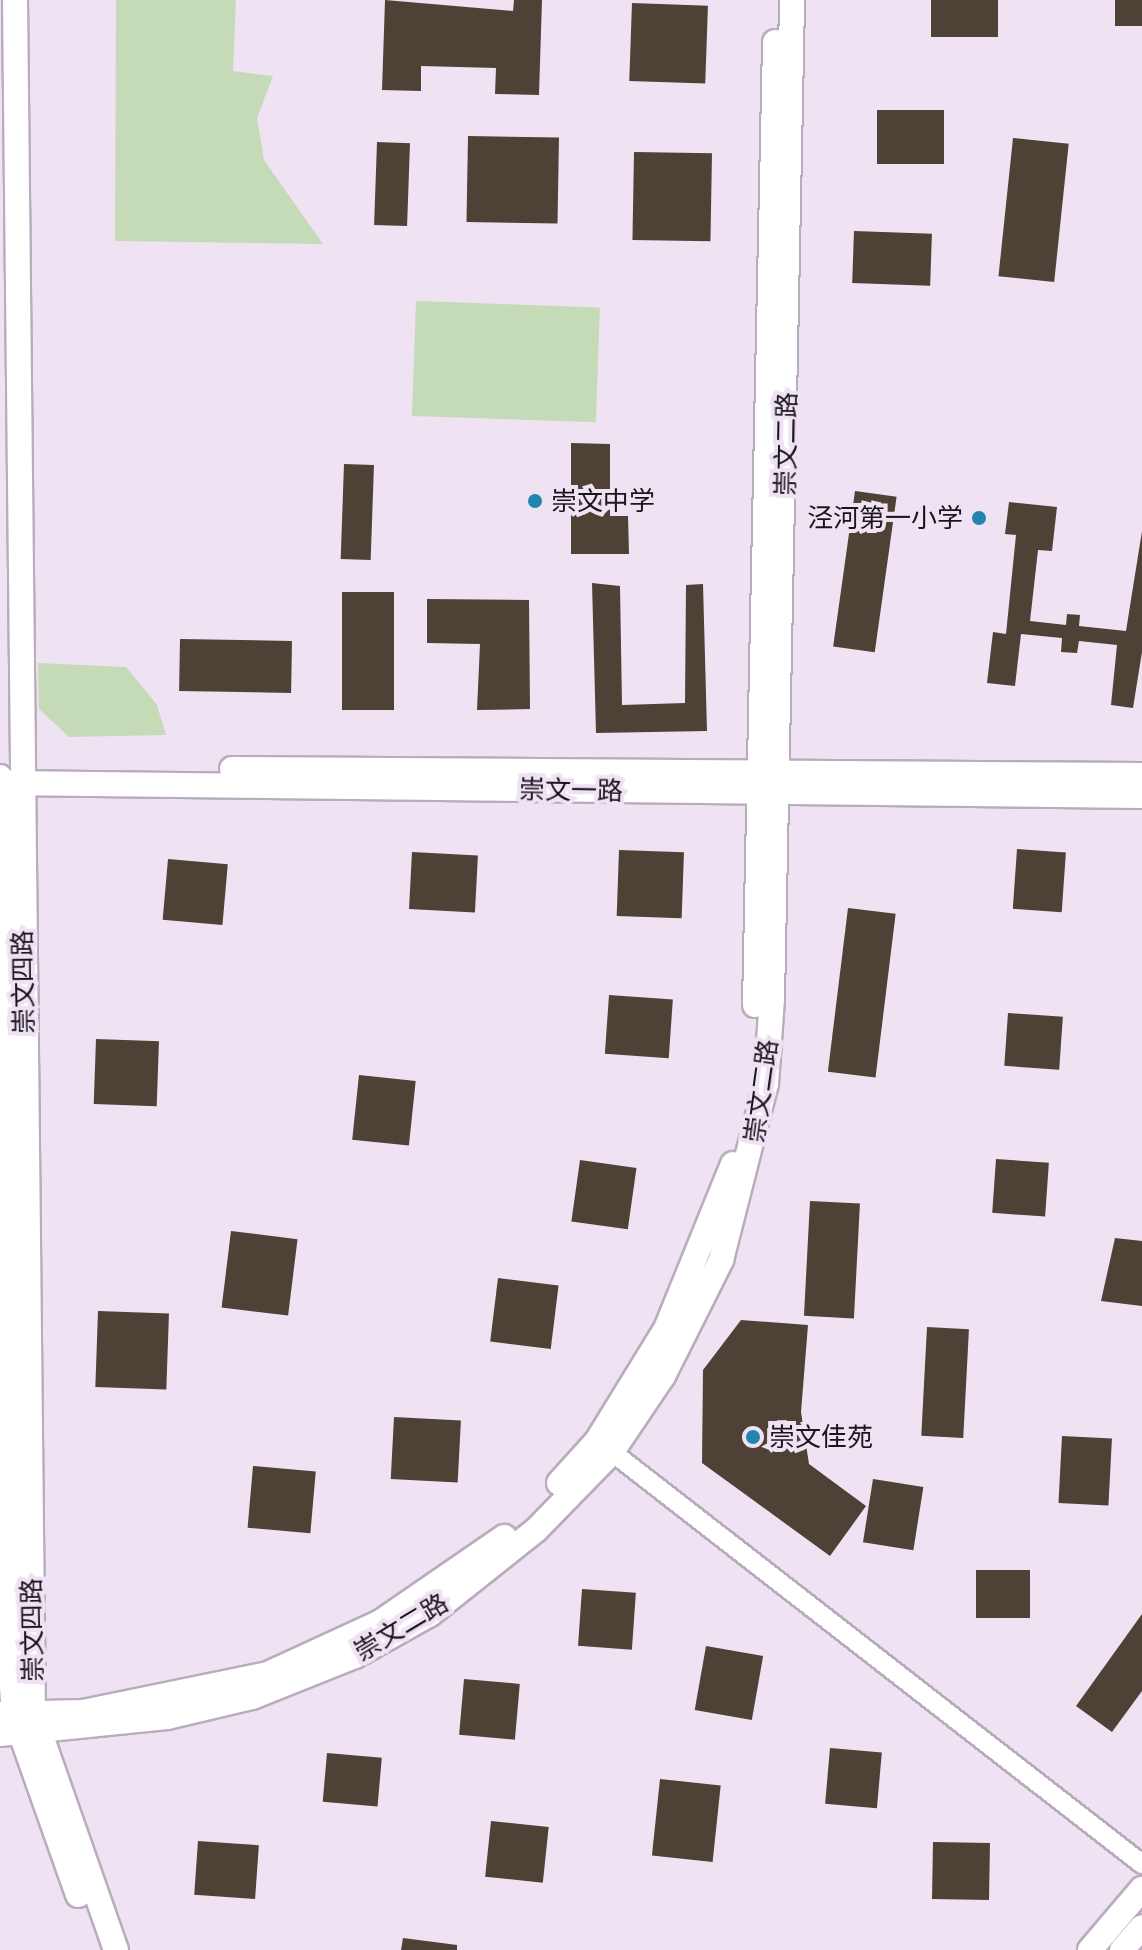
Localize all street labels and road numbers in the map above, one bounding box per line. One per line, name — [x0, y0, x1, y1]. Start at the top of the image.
street label: 崇文二路 — [769, 392, 803, 496]
street label: 崇文一路 — [519, 773, 623, 807]
street label: 崇文四路 — [6, 930, 40, 1034]
street label: 崇文二路 — [738, 1037, 784, 1145]
street label: 崇文四路 — [15, 1578, 49, 1682]
street label: 崇文二路 — [348, 1587, 454, 1667]

